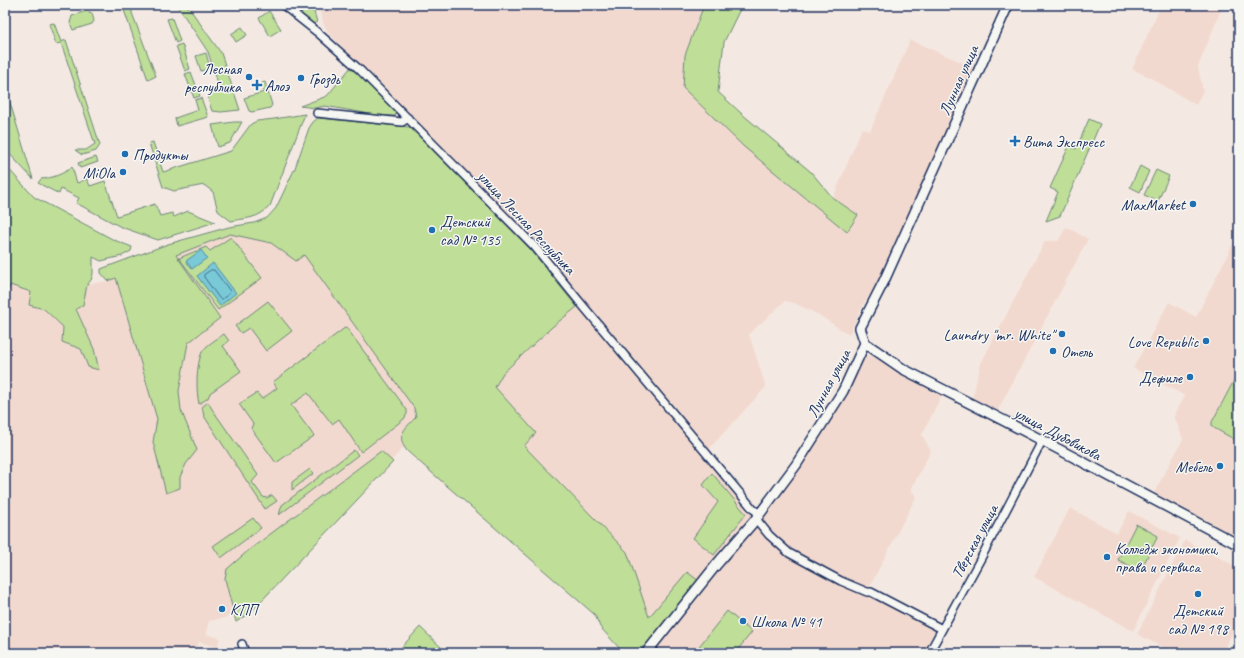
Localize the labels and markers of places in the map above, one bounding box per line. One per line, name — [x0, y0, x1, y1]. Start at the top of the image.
place label: Лесная республика — [185, 59, 243, 97]
place label: Гроздь — [309, 69, 341, 89]
marker: Лесная республика — [244, 72, 254, 82]
marker: Гроздь — [296, 73, 306, 83]
place label: Алоэ — [265, 76, 290, 96]
marker: Алоэ — [252, 80, 262, 90]
place label: Вита Экспресс — [1023, 132, 1106, 152]
marker: Вита Экспресс — [1010, 136, 1020, 146]
place label: Продукты — [133, 145, 189, 165]
marker: Продукты — [120, 149, 130, 159]
place label: MiOla — [83, 163, 117, 183]
marker: MiOla — [118, 167, 128, 177]
place label: MaxMarket — [1121, 195, 1187, 215]
marker: MaxMarket — [1188, 199, 1198, 209]
place label: Детский сад № 135 — [440, 212, 501, 250]
marker: Детский сад № 135 — [427, 225, 437, 235]
place label: Laundry "mr. White" — [943, 325, 1057, 345]
marker: Laundry "mr. White" — [1057, 329, 1067, 339]
place label: Love Republic — [1128, 332, 1199, 352]
marker: Love Republic — [1201, 336, 1211, 346]
place label: Отель — [1061, 342, 1093, 362]
marker: Отель — [1048, 346, 1058, 356]
place label: Дефиле — [1139, 368, 1184, 388]
marker: Дефиле — [1185, 372, 1195, 382]
place label: Мебель — [1175, 457, 1213, 477]
marker: Мебель — [1215, 461, 1225, 471]
place label: Колледж экономики, права и сервиса — [1115, 539, 1218, 577]
marker: Колледж экономики, права и сервиса — [1102, 552, 1112, 562]
marker: Детский сад № 198 — [1193, 589, 1203, 599]
place label: КПП — [230, 600, 261, 620]
place label: Детский сад № 198 — [1168, 601, 1230, 639]
marker: КПП — [217, 604, 227, 614]
place label: Школа № 41 — [751, 612, 822, 632]
marker: Школа № 41 — [738, 616, 748, 626]

